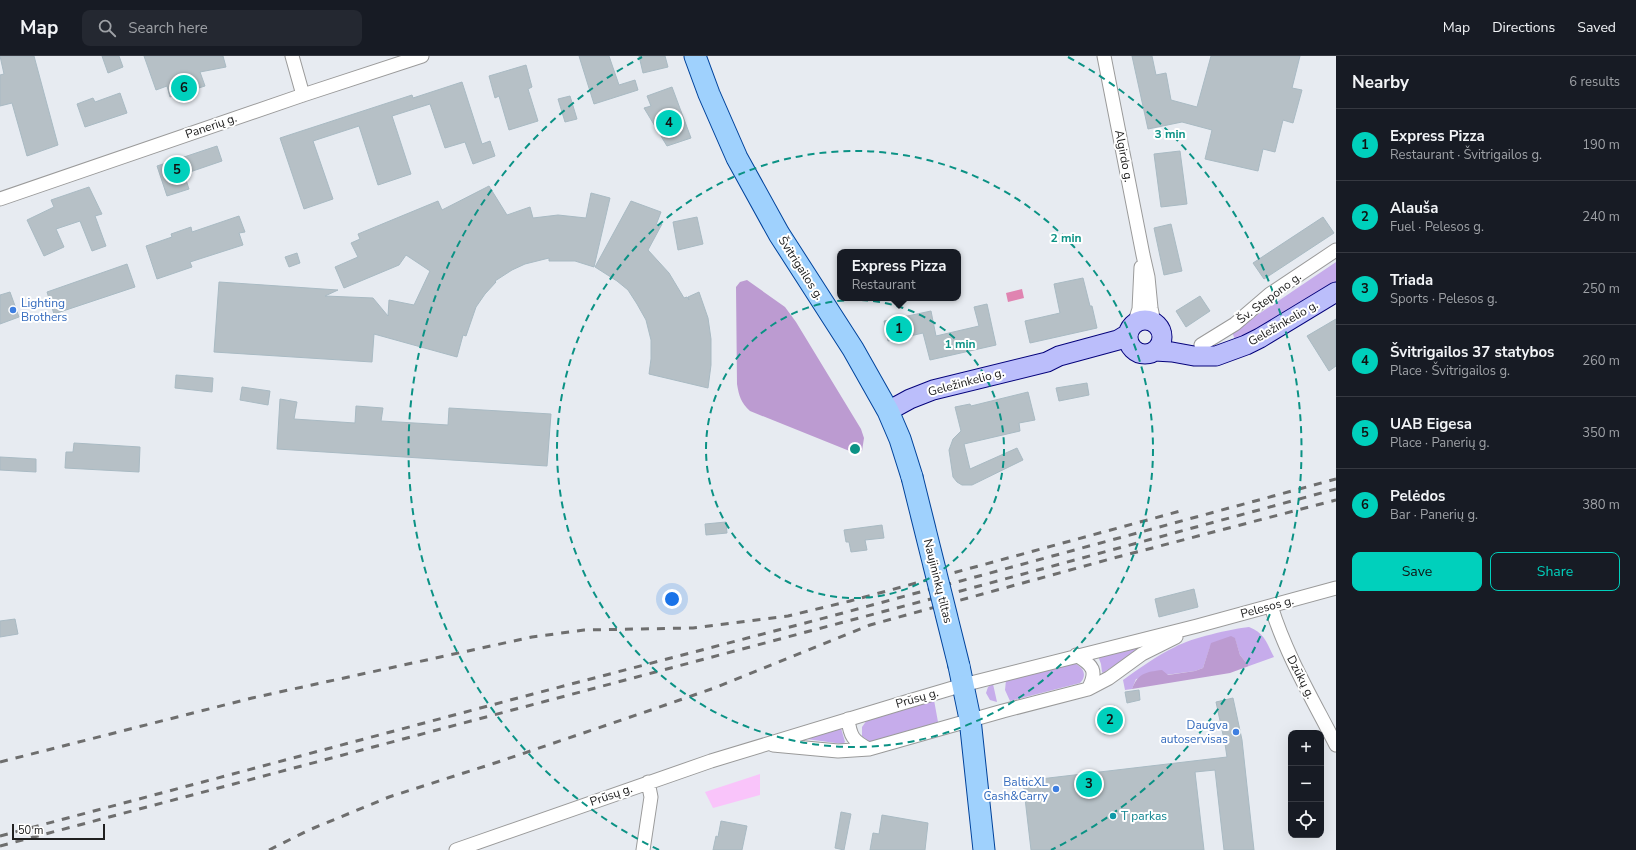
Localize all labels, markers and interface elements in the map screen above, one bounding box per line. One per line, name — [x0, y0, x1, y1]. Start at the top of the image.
search box — [82, 10, 362, 46]
text: Map — [20, 15, 58, 41]
icon: search — [96, 17, 118, 39]
text: Search here — [128, 18, 208, 38]
text: Map — [1443, 18, 1470, 37]
text: Directions — [1492, 18, 1555, 37]
text: Saved — [1577, 18, 1616, 37]
text: Nearby — [1352, 71, 1409, 94]
pin: 6 — [171, 73, 197, 103]
text: 6 results — [1569, 73, 1620, 91]
pin: 4 — [656, 108, 682, 138]
street label: Panerių g. — [183, 110, 239, 142]
text: 3 min — [1154, 126, 1186, 142]
text: Express Pizza — [1390, 126, 1485, 146]
street label: Algirdo g. — [1111, 129, 1137, 183]
text: 1 — [1361, 136, 1369, 154]
text: 190 m — [1582, 136, 1620, 154]
text: Restaurant · Švitrigailos g. — [1390, 146, 1542, 164]
pin: 5 — [164, 155, 190, 185]
text: Alauša — [1390, 198, 1438, 218]
text: 2 — [1361, 208, 1369, 226]
text: 240 m — [1582, 208, 1620, 226]
text: Fuel · Pelesos g. — [1390, 218, 1484, 236]
text: 2 min — [1050, 230, 1082, 246]
street label: Švitrigailos g. — [775, 233, 827, 303]
popup — [837, 249, 961, 301]
text: Express Pizza — [852, 256, 946, 276]
street label: Šv. Stepono g. — [1234, 269, 1304, 327]
text: Triada — [1390, 270, 1433, 290]
text: Restaurant — [852, 276, 915, 294]
text: 3 — [1361, 280, 1369, 298]
text: 250 m — [1582, 280, 1620, 298]
text: Sports · Pelesos g. — [1390, 290, 1497, 308]
place label: Lighting Brothers — [21, 295, 68, 325]
street label: Geležinkelio g. — [1245, 297, 1321, 349]
marker: Lighting Brothers — [8, 305, 18, 315]
pin: 1 — [886, 314, 912, 344]
text: 1 min — [944, 336, 976, 352]
text: Švitrigailos 37 statybos — [1390, 342, 1554, 362]
text: 4 — [1361, 352, 1369, 370]
text: 260 m — [1582, 352, 1620, 370]
text: Place · Švitrigailos g. — [1390, 362, 1510, 380]
street label: Geležinkelio g. — [926, 364, 1006, 400]
text: UAB Eigesa — [1390, 414, 1472, 434]
text: 5 — [1361, 424, 1369, 442]
text: 350 m — [1582, 424, 1620, 442]
text: Place · Panerių g. — [1390, 434, 1489, 452]
centre of rings — [848, 442, 862, 456]
text: Pelėdos — [1390, 486, 1445, 506]
text: 6 — [1361, 496, 1369, 514]
text: 380 m — [1582, 496, 1620, 514]
text: Bar · Panerių g. — [1390, 506, 1478, 524]
street label: Naujininkų tiltas — [920, 537, 956, 625]
button: Save — [1352, 552, 1482, 591]
button: Share — [1490, 552, 1620, 591]
your location — [662, 589, 682, 609]
street label: Pelesos g. — [1239, 592, 1295, 622]
street label: Dzūkų g. — [1283, 653, 1319, 701]
street label: Prūsų g. — [894, 684, 940, 712]
pin: 2 — [1097, 705, 1123, 735]
place label: Daugva autoservisas — [1160, 717, 1228, 747]
marker: Daugva autoservisas — [1231, 727, 1241, 737]
map controls — [1288, 730, 1324, 838]
button: + — [1288, 730, 1324, 766]
button: − — [1288, 766, 1324, 802]
pin: 3 — [1076, 769, 1102, 799]
place label: BalticXL Cash&Carry — [983, 774, 1049, 804]
street label: Prūsų g. — [588, 780, 634, 810]
marker: BalticXL Cash&Carry — [1051, 784, 1061, 794]
button: locate — [1288, 802, 1324, 838]
place label: T parkas — [1121, 808, 1167, 824]
marker: T parkas — [1108, 811, 1118, 821]
scale bar — [12, 822, 105, 841]
text: 50 m — [18, 823, 43, 838]

